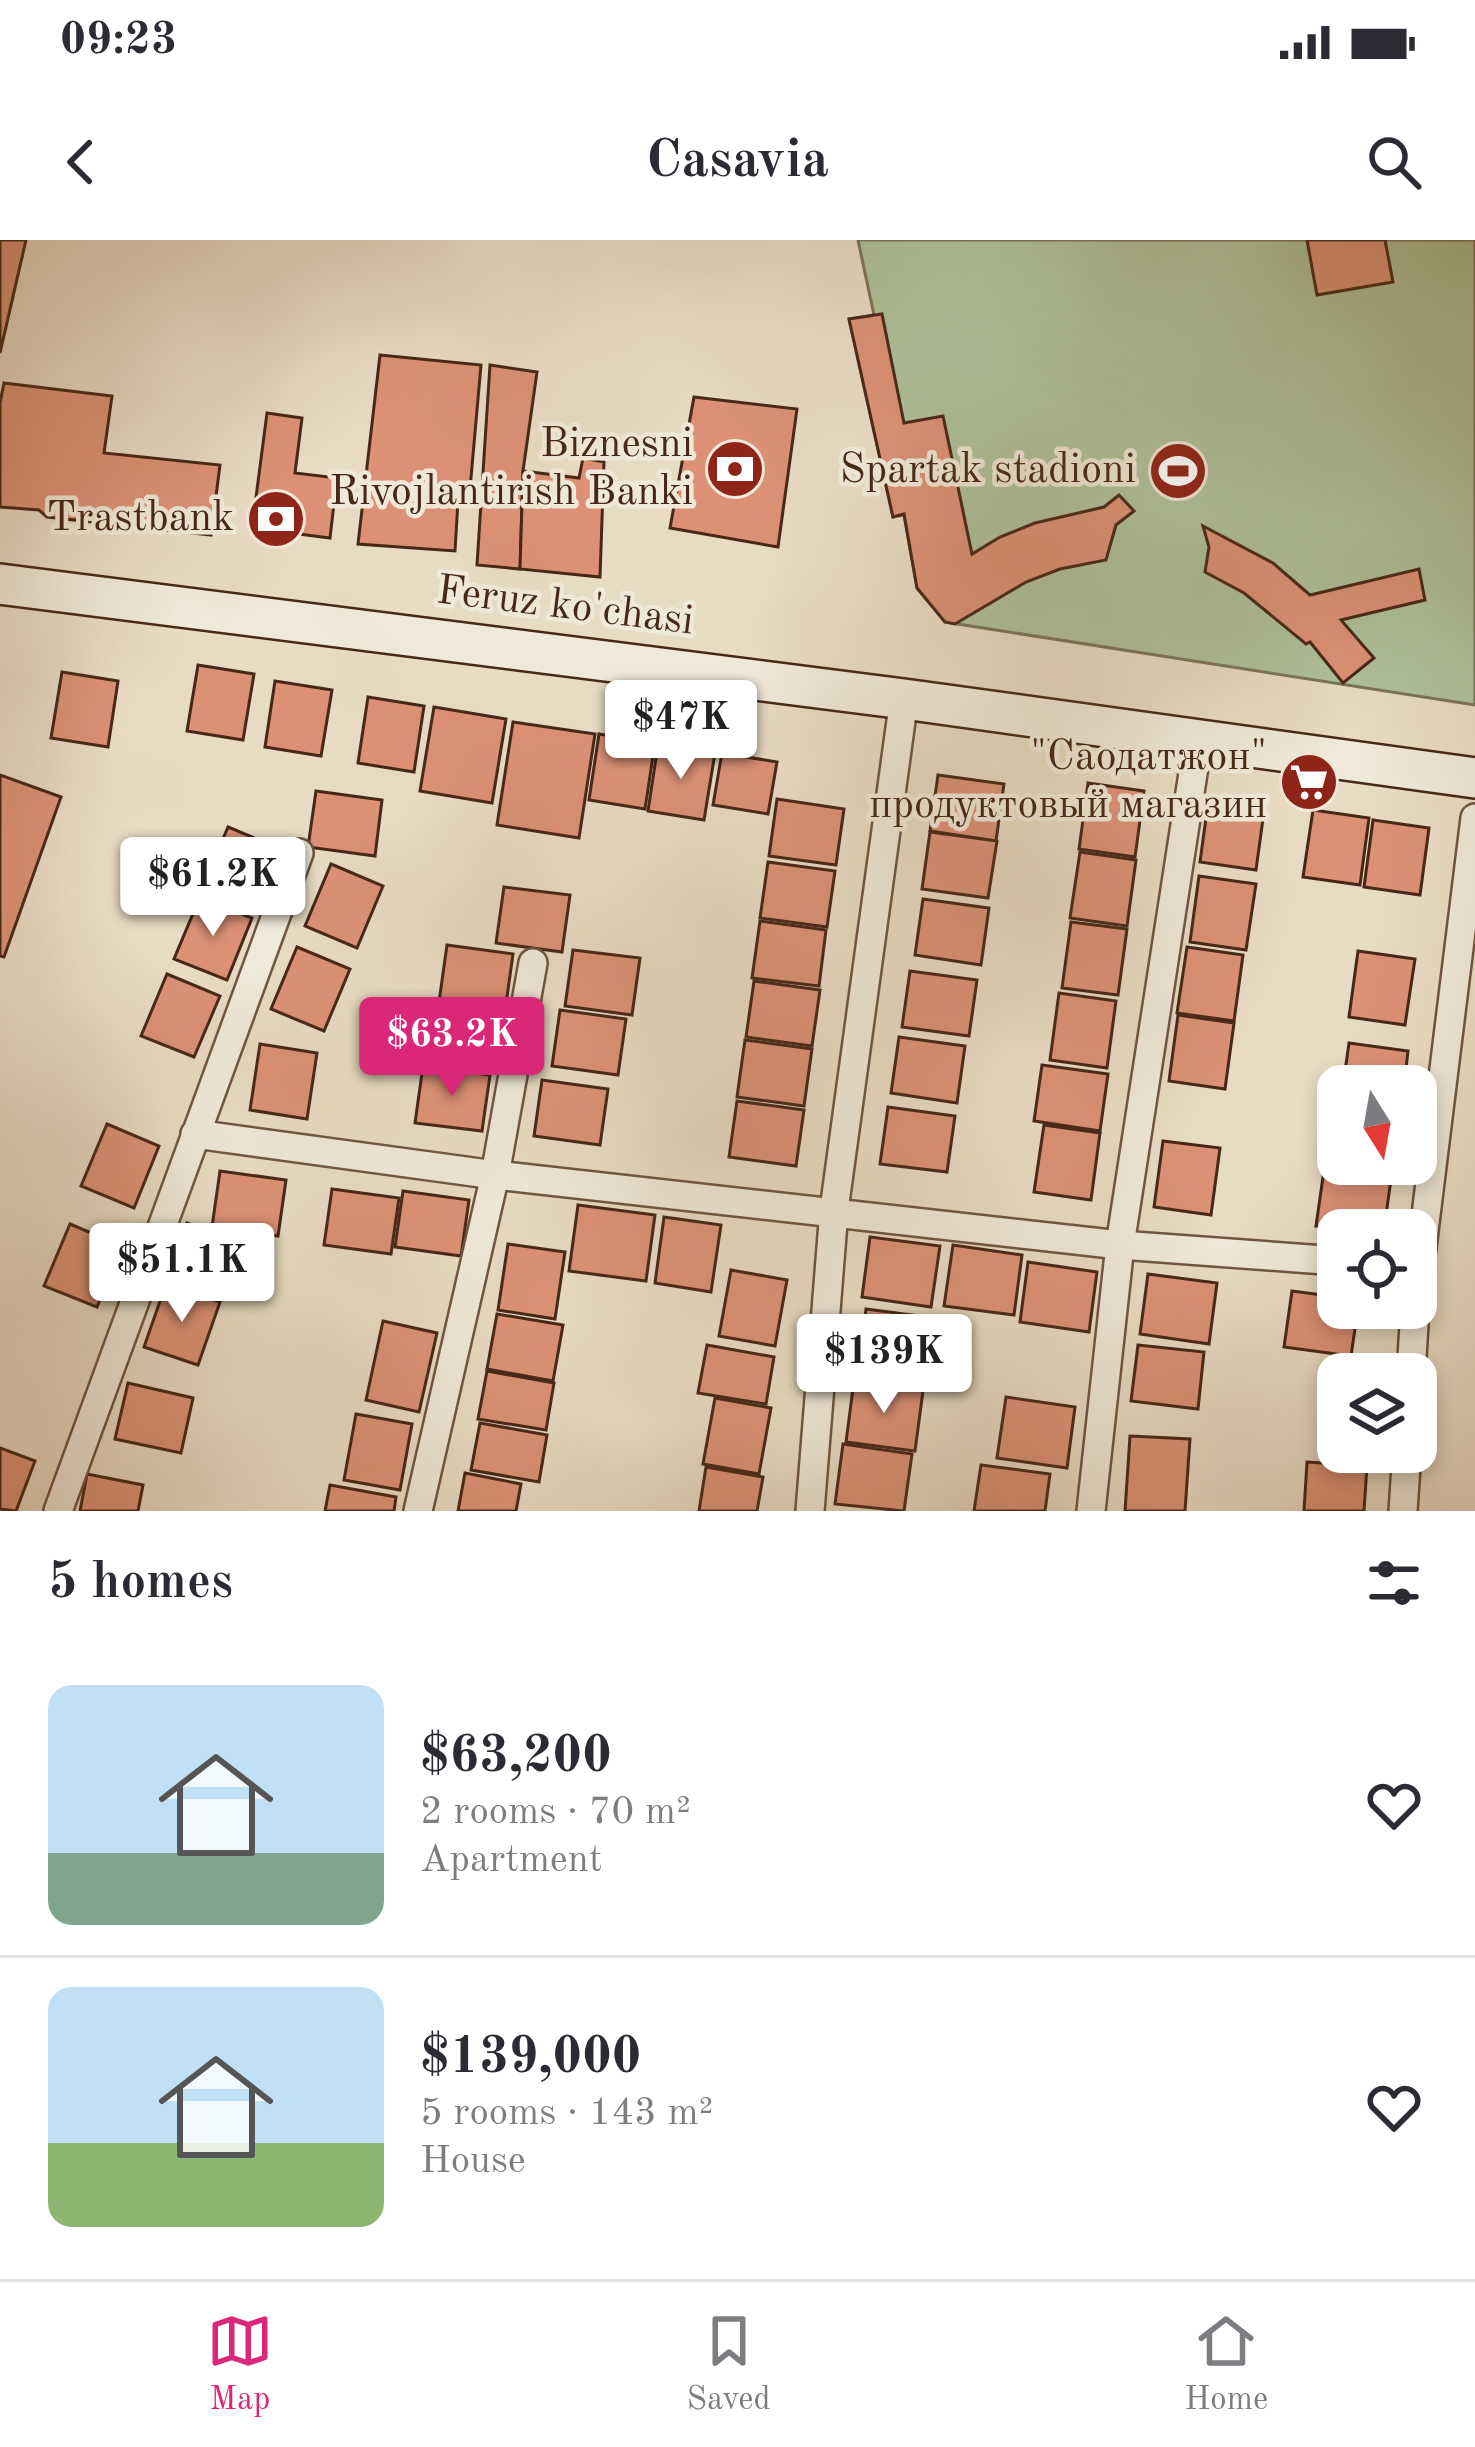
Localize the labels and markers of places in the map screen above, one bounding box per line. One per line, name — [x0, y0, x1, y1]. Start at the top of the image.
place label: Biznesni Rivojlantirish Banki — [329, 424, 693, 514]
bank icon: Biznesni Rivojlantirish Banki — [704, 438, 766, 500]
sports icon: Spartak stadioni — [1147, 440, 1209, 502]
place label: Spartak stadioni — [839, 450, 1136, 492]
bank icon: Trastbank — [245, 488, 307, 550]
place label: Trastbank — [46, 498, 234, 540]
pin: $47K — [610, 680, 752, 782]
place label: "Саодатжон" продуктовый магазин — [869, 737, 1267, 827]
supermarket icon: "Саодатжон" продуктовый магазин — [1278, 751, 1340, 813]
pin: $61.2K — [115, 837, 311, 939]
pin: $63.2K — [354, 997, 550, 1099]
pin: $51.1K — [84, 1223, 280, 1325]
pin: $139K — [800, 1314, 968, 1416]

